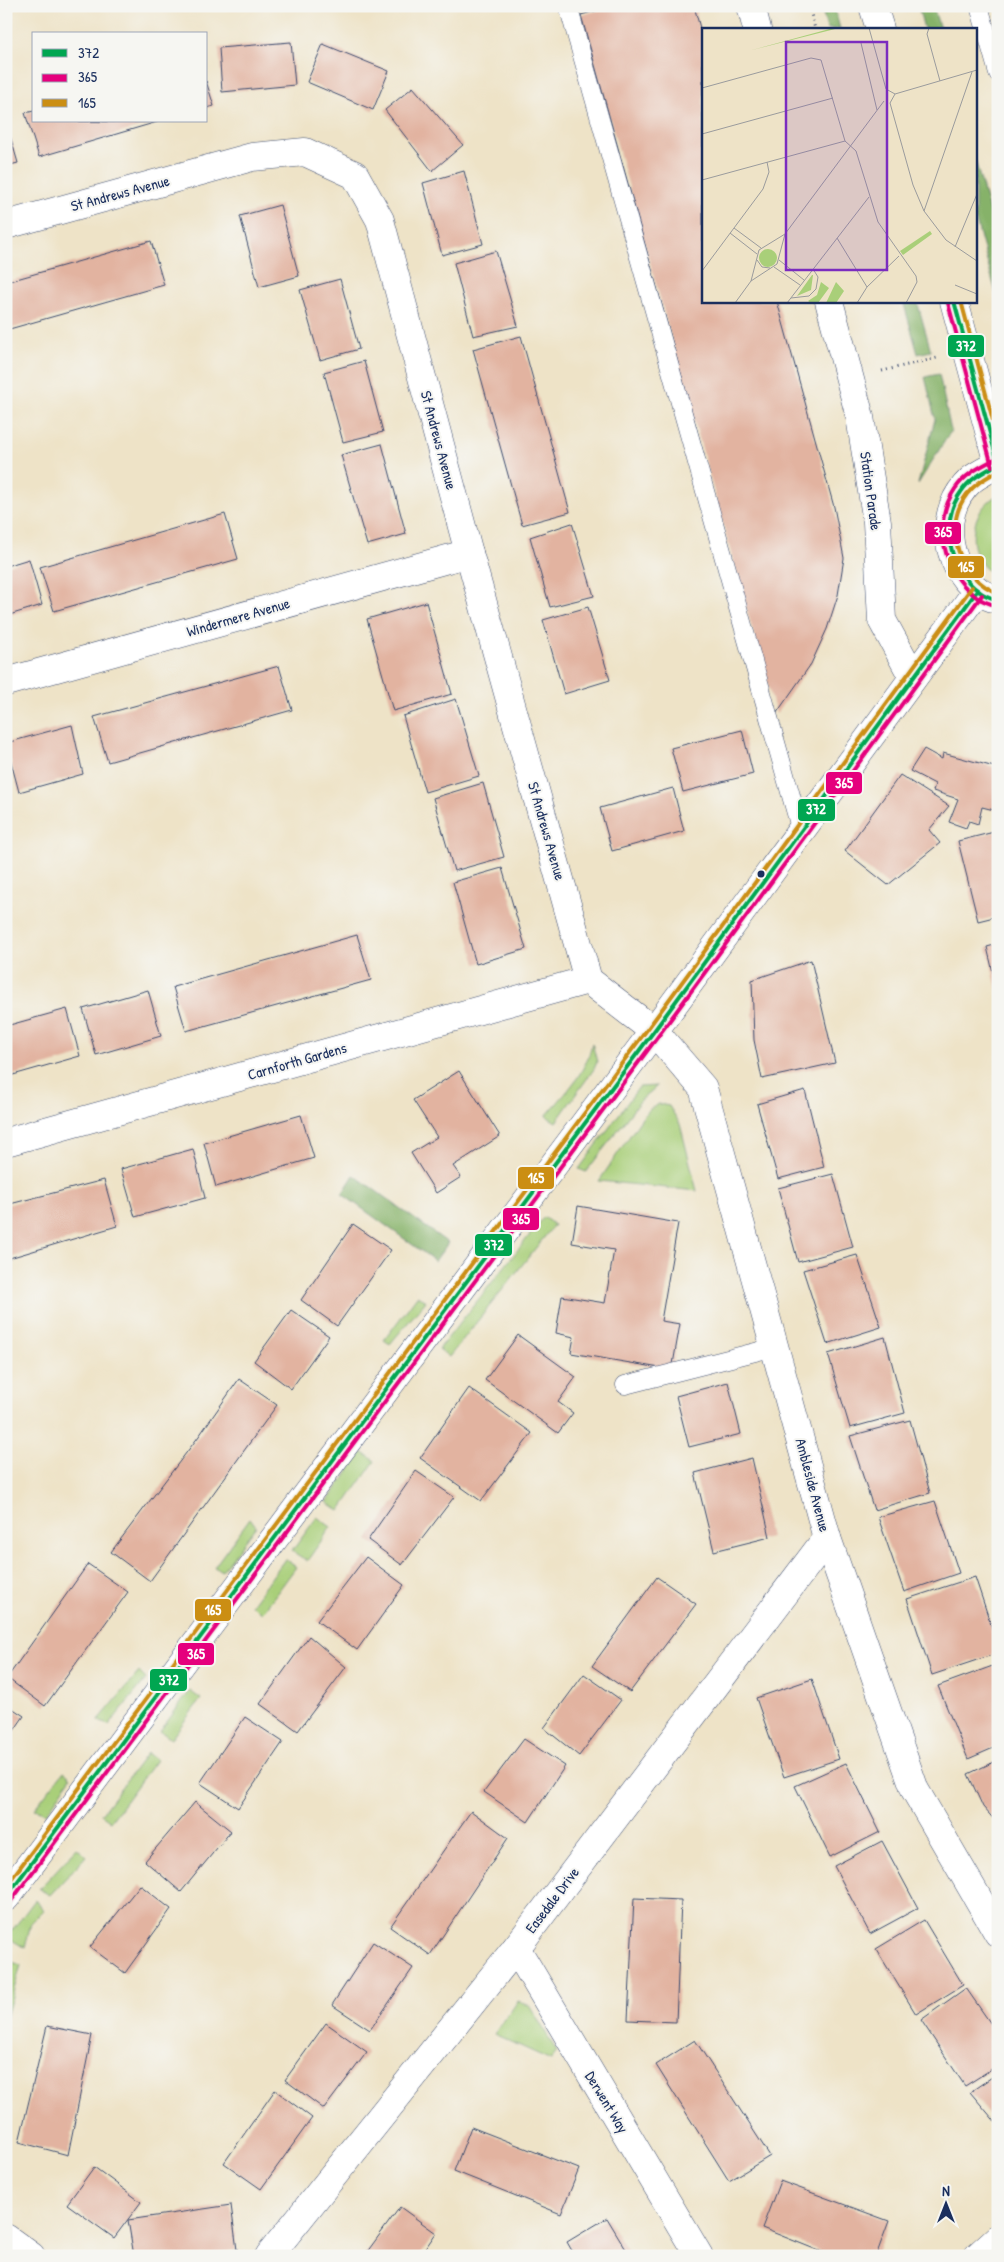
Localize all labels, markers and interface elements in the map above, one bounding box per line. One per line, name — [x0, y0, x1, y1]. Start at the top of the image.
inset map — [702, 28, 976, 302]
legend — [32, 32, 208, 122]
text: 372 — [78, 42, 99, 63]
text: 365 — [78, 66, 98, 87]
text: 165 — [78, 92, 96, 113]
street label: St Andrews Avenue — [68, 170, 172, 216]
line badge: 372 — [947, 334, 985, 358]
text: 372 — [956, 336, 976, 355]
street label: St Andrews Avenue — [416, 388, 462, 492]
street label: Station Parade — [855, 450, 887, 532]
line badge: 365 — [924, 521, 962, 545]
text: 365 — [934, 522, 952, 541]
line badge: 165 — [947, 555, 985, 579]
text: 165 — [958, 557, 974, 576]
street label: Windermere Avenue — [184, 592, 292, 642]
line badge: 365 — [825, 771, 863, 795]
text: 365 — [835, 773, 853, 792]
street label: St Andrews Avenue — [523, 779, 571, 883]
line badge: 372 — [797, 798, 836, 822]
text: 372 — [806, 799, 826, 818]
unlabelled marker — [756, 869, 766, 879]
street label: Carnforth Gardens — [245, 1037, 349, 1085]
line badge: 165 — [517, 1166, 555, 1190]
text: 165 — [528, 1168, 544, 1187]
line badge: 365 — [502, 1207, 540, 1231]
text: 365 — [512, 1209, 530, 1228]
line badge: 372 — [474, 1233, 513, 1257]
text: 372 — [484, 1235, 504, 1254]
street label: Ambleside Avenue — [790, 1436, 836, 1534]
line badge: 165 — [194, 1598, 232, 1622]
text: 165 — [205, 1600, 221, 1619]
line badge: 365 — [177, 1642, 215, 1666]
text: 365 — [187, 1644, 205, 1663]
line badge: 372 — [149, 1668, 188, 1692]
text: 372 — [159, 1670, 179, 1689]
street label: Easedale Drive — [520, 1863, 584, 1937]
street label: Derwent Way — [580, 2067, 634, 2137]
north arrow — [922, 2180, 972, 2230]
text: N — [942, 2181, 950, 2200]

